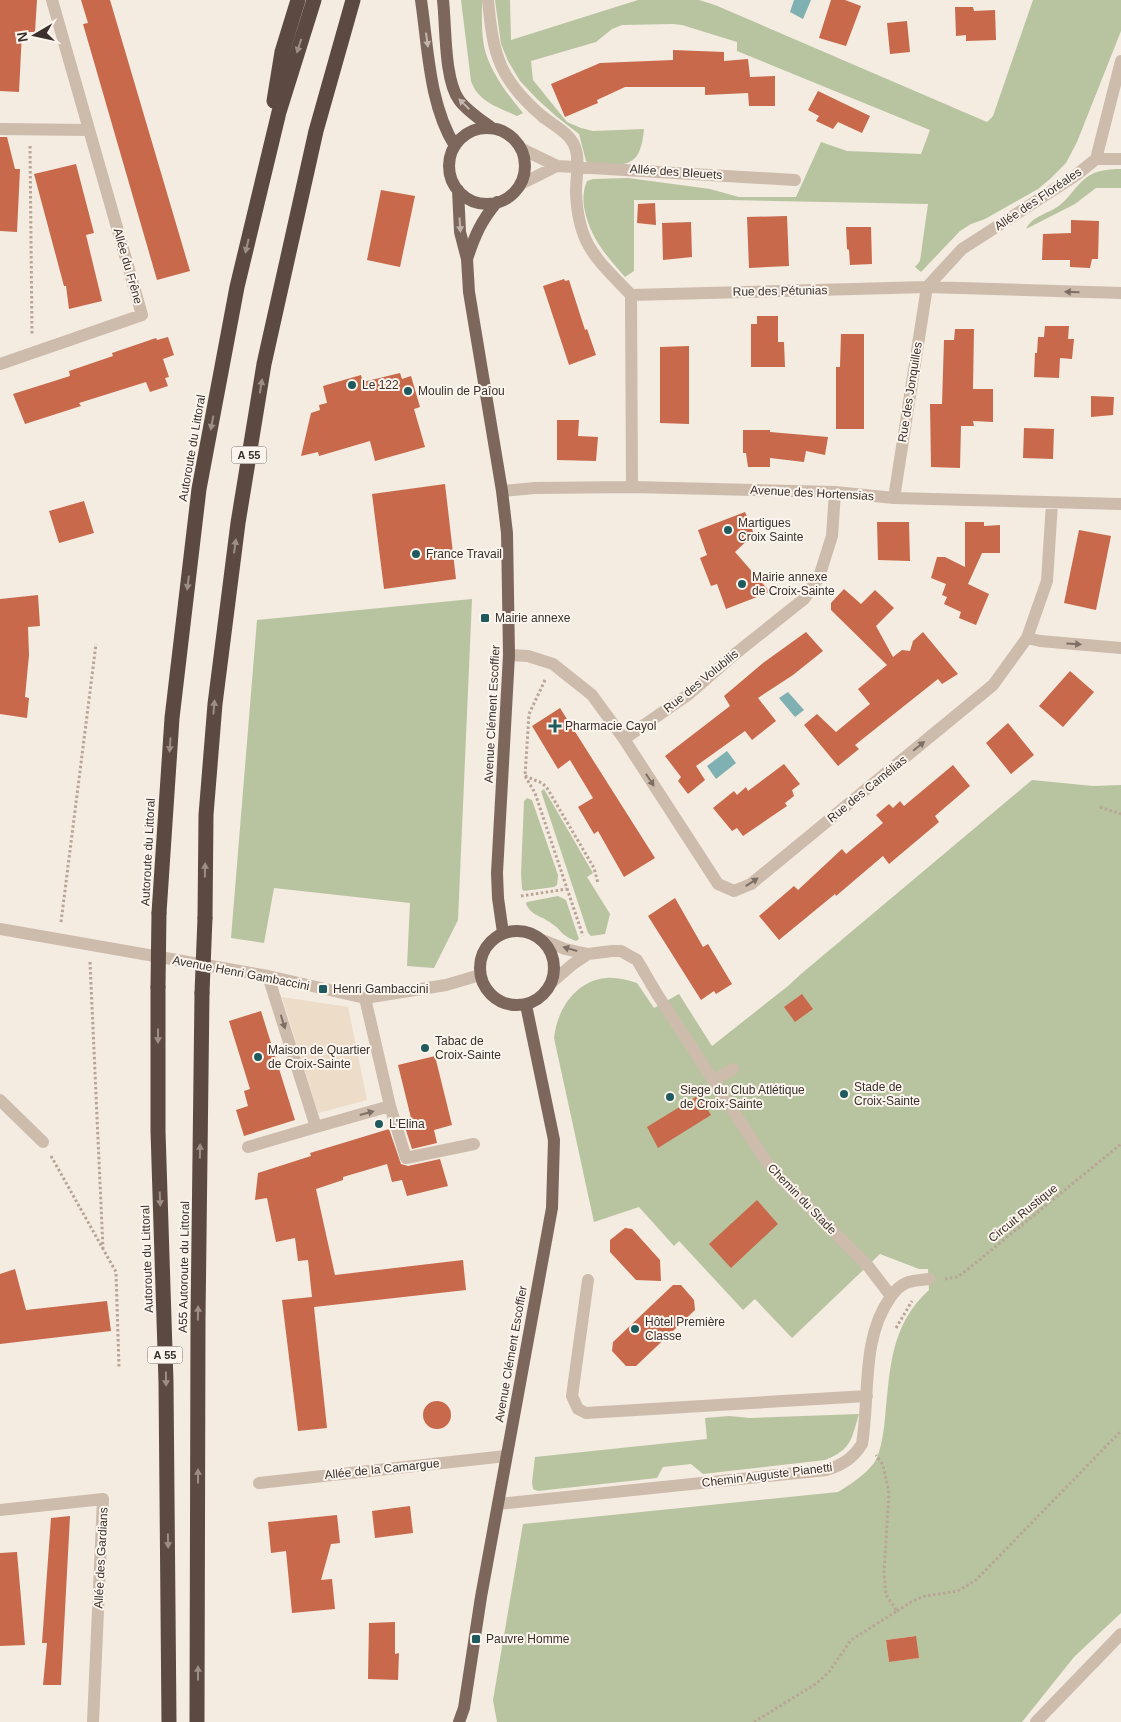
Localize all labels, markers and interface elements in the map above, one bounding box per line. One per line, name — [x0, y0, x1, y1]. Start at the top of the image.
north arrow — [10, 10, 60, 60]
text: N — [13, 31, 31, 43]
one-way arrow — [423, 32, 431, 48]
one-way arrow — [295, 39, 303, 54]
one-way arrow — [458, 98, 470, 110]
street label: Allée des Bleuets — [629, 162, 723, 182]
street label: Allée des Floréales — [992, 165, 1084, 233]
one-way arrow — [456, 217, 464, 233]
street label: Allée du Frêne — [111, 227, 146, 306]
one-way arrow — [243, 239, 251, 254]
street label: Rue des Pétunias — [733, 283, 827, 299]
one-way arrow — [1064, 287, 1080, 295]
street label: Rue des Jonquilles — [895, 341, 925, 443]
one-way arrow — [257, 377, 265, 393]
place label: Le 122 — [362, 378, 399, 392]
marker: Le 122 — [346, 379, 358, 391]
place label: Moulin de Paîou — [418, 384, 505, 398]
marker: Moulin de Paîou — [402, 385, 414, 397]
street label: Autoroute du Littoral — [176, 394, 208, 502]
one-way arrow — [207, 415, 215, 431]
road number: A 55 — [232, 446, 266, 464]
street label: Avenue des Hortensias — [750, 483, 874, 503]
place label: Martigues Croix Sainte — [738, 516, 804, 544]
marker: Martigues Croix Sainte — [722, 524, 734, 536]
one-way arrow — [231, 538, 239, 554]
place label: France Travail — [426, 547, 502, 561]
marker: France Travail — [410, 548, 422, 560]
place label: Mairie annexe de Croix-Sainte — [752, 570, 835, 598]
one-way arrow — [184, 576, 192, 592]
marker: Mairie annexe de Croix-Sainte — [736, 578, 748, 590]
place label: Mairie annexe — [495, 611, 571, 625]
marker: Mairie annexe — [479, 612, 491, 624]
one-way arrow — [1066, 640, 1082, 648]
street label: Avenue Clément Escoffier — [481, 645, 503, 783]
street label: Rue des Volubilis — [661, 647, 741, 715]
one-way arrow — [211, 699, 219, 715]
place label: Pharmacie Cayol — [565, 719, 656, 733]
marker: Pharmacie Cayol — [549, 720, 561, 732]
one-way arrow — [165, 737, 173, 753]
one-way arrow — [912, 741, 925, 752]
street label: Rue des Camélias — [824, 753, 910, 825]
one-way arrow — [645, 773, 654, 787]
street label: Autoroute du Littoral — [138, 798, 158, 906]
one-way arrow — [201, 861, 209, 877]
one-way arrow — [746, 877, 759, 886]
one-way arrow — [562, 945, 577, 953]
street label: Avenue Henri Gambaccini — [171, 953, 311, 993]
place label: Henri Gambaccini — [333, 982, 428, 996]
marker: Henri Gambaccini — [317, 983, 329, 995]
one-way arrow — [280, 1015, 287, 1030]
one-way arrow — [154, 1028, 162, 1044]
place label: Tabac de Croix-Sainte — [435, 1034, 501, 1062]
marker: Tabac de Croix-Sainte — [419, 1042, 431, 1054]
place label: Maison de Quartier de Croix-Sainte — [268, 1043, 370, 1071]
marker: Maison de Quartier de Croix-Sainte — [252, 1051, 264, 1063]
place label: Stade de Croix-Sainte — [854, 1080, 920, 1108]
place label: Siege du Club Atlétique de Croix-Sainte — [680, 1083, 805, 1111]
marker: Stade de Croix-Sainte — [838, 1088, 850, 1100]
marker: Siege du Club Atlétique de Croix-Sainte — [664, 1091, 676, 1103]
one-way arrow — [360, 1108, 375, 1116]
place label: L'Elina — [389, 1117, 425, 1131]
marker: L'Elina — [373, 1118, 385, 1130]
one-way arrow — [196, 1143, 204, 1159]
street label: Chemin du Stade — [765, 1161, 839, 1237]
street label: Circuit Rustique — [986, 1181, 1061, 1245]
one-way arrow — [157, 1191, 165, 1207]
street label: A55 Autoroute du Littoral — [176, 1201, 192, 1333]
street label: Autoroute du Littoral — [138, 1205, 156, 1313]
street label: Avenue Clément Escoffier — [492, 1285, 530, 1423]
one-way arrow — [194, 1305, 202, 1321]
place label: Hôtel Première Classe — [645, 1315, 725, 1343]
marker: Hôtel Première Classe — [629, 1323, 641, 1335]
road number: A 55 — [148, 1346, 182, 1364]
one-way arrow — [162, 1371, 170, 1387]
street label: Allée de la Camargue — [324, 1456, 440, 1482]
street label: Chemin Auguste Pianetti — [701, 1460, 833, 1490]
one-way arrow — [194, 1468, 202, 1484]
street label: Allée des Gardians — [91, 1507, 111, 1609]
one-way arrow — [164, 1533, 172, 1549]
place label: Pauvre Homme — [486, 1632, 570, 1646]
marker: Pauvre Homme — [470, 1633, 482, 1645]
one-way arrow — [194, 1665, 202, 1681]

